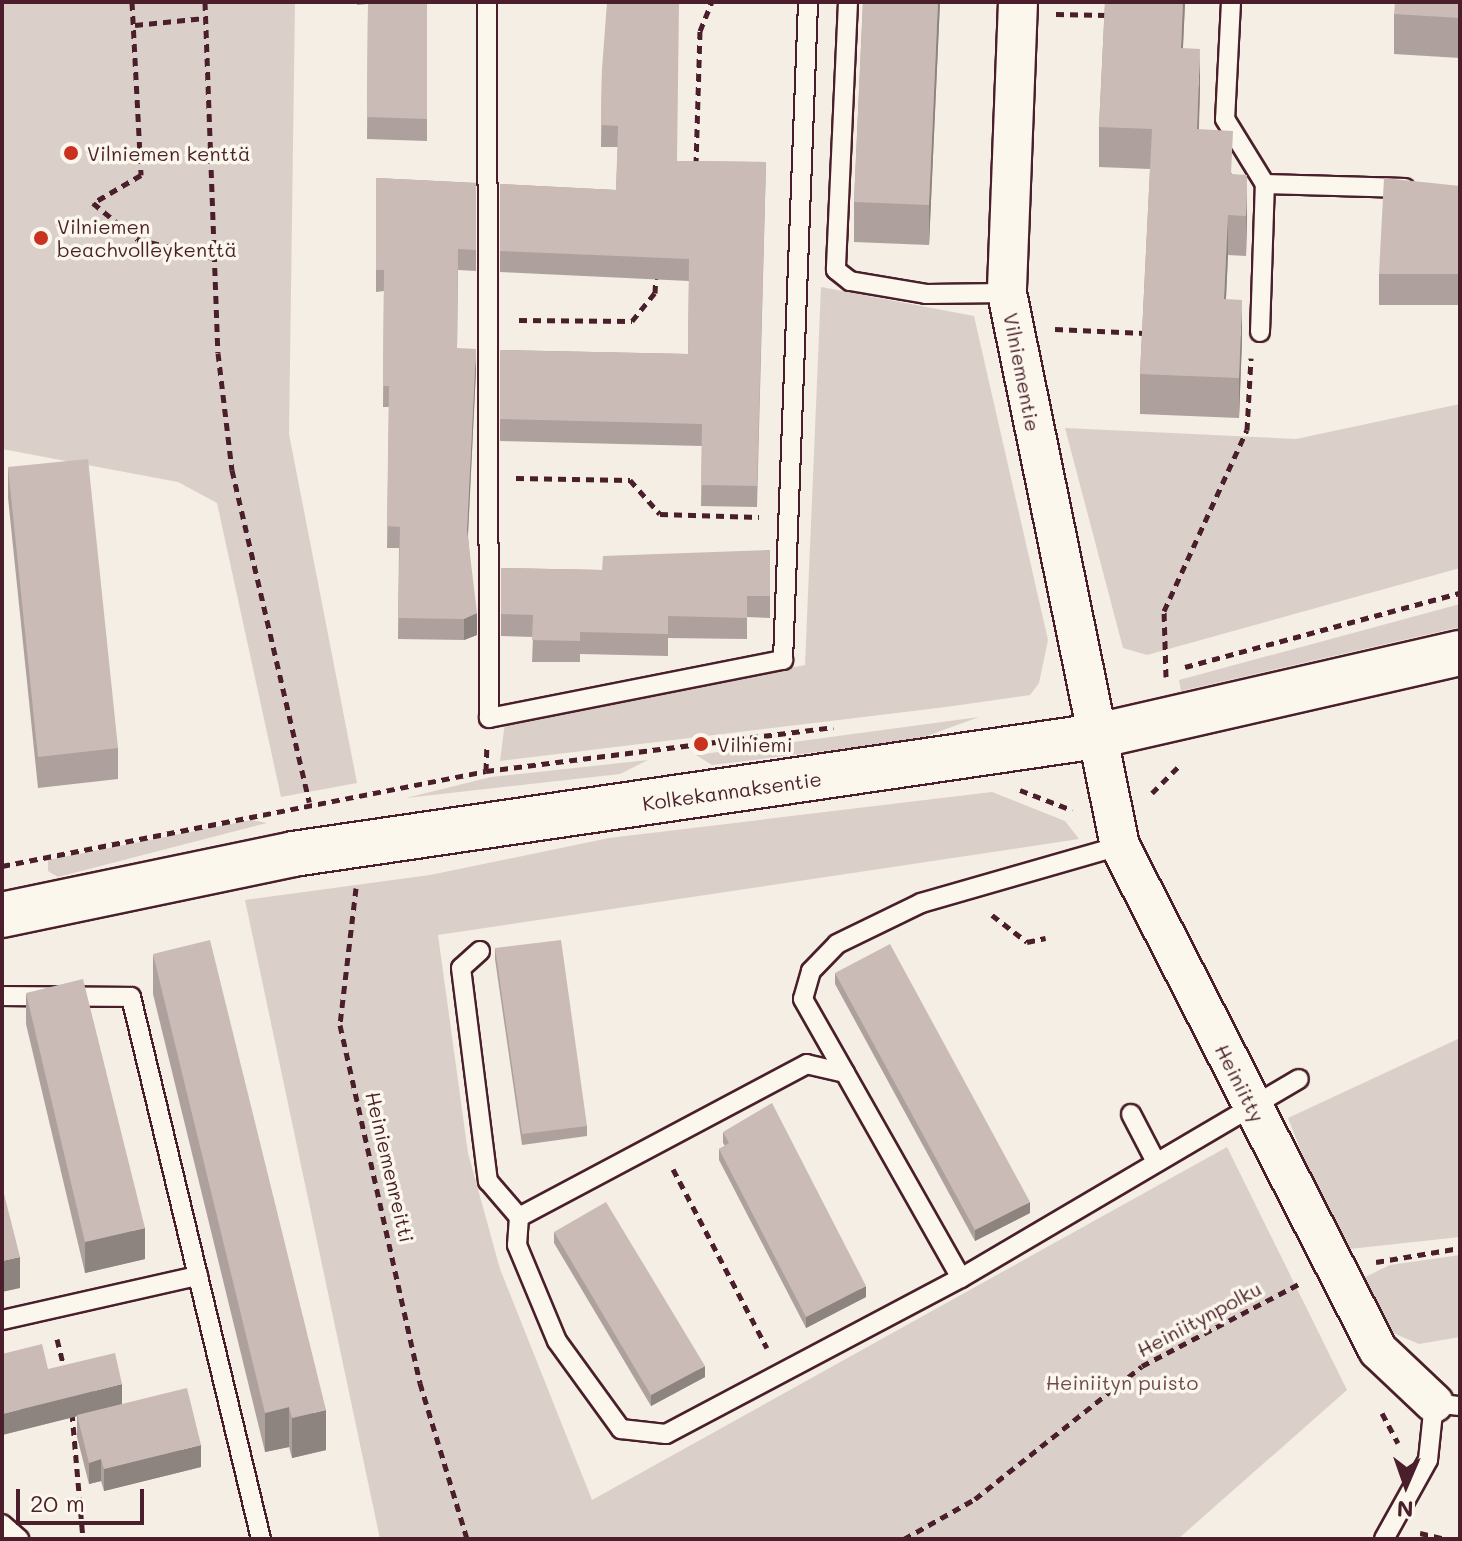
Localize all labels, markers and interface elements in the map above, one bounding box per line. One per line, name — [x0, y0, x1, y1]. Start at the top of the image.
place label: Vilniemen kenttä — [87, 141, 251, 165]
marker: Vilniemen kenttä — [62, 144, 80, 162]
place label: Vilniemen beachvolleykenttä — [57, 214, 237, 261]
marker: Vilniemen beachvolleykenttä — [32, 229, 50, 247]
street label: Vilniementie — [999, 311, 1045, 433]
place label: Vilniemi — [717, 732, 793, 756]
marker: Vilniemi — [692, 735, 710, 753]
street label: Kolkekannaksentie — [641, 767, 823, 815]
street label: Heiniitty — [1210, 1040, 1270, 1126]
street label: Heiniemenreitti — [361, 1089, 419, 1245]
street label: Heiniitynpolku — [1133, 1276, 1265, 1362]
park label: Heiniityn puisto — [1046, 1370, 1198, 1394]
north arrow — [1366, 1445, 1446, 1525]
scale bar — [20, 1473, 148, 1523]
text: 20 m — [30, 1487, 85, 1518]
text: N — [1396, 1495, 1414, 1524]

